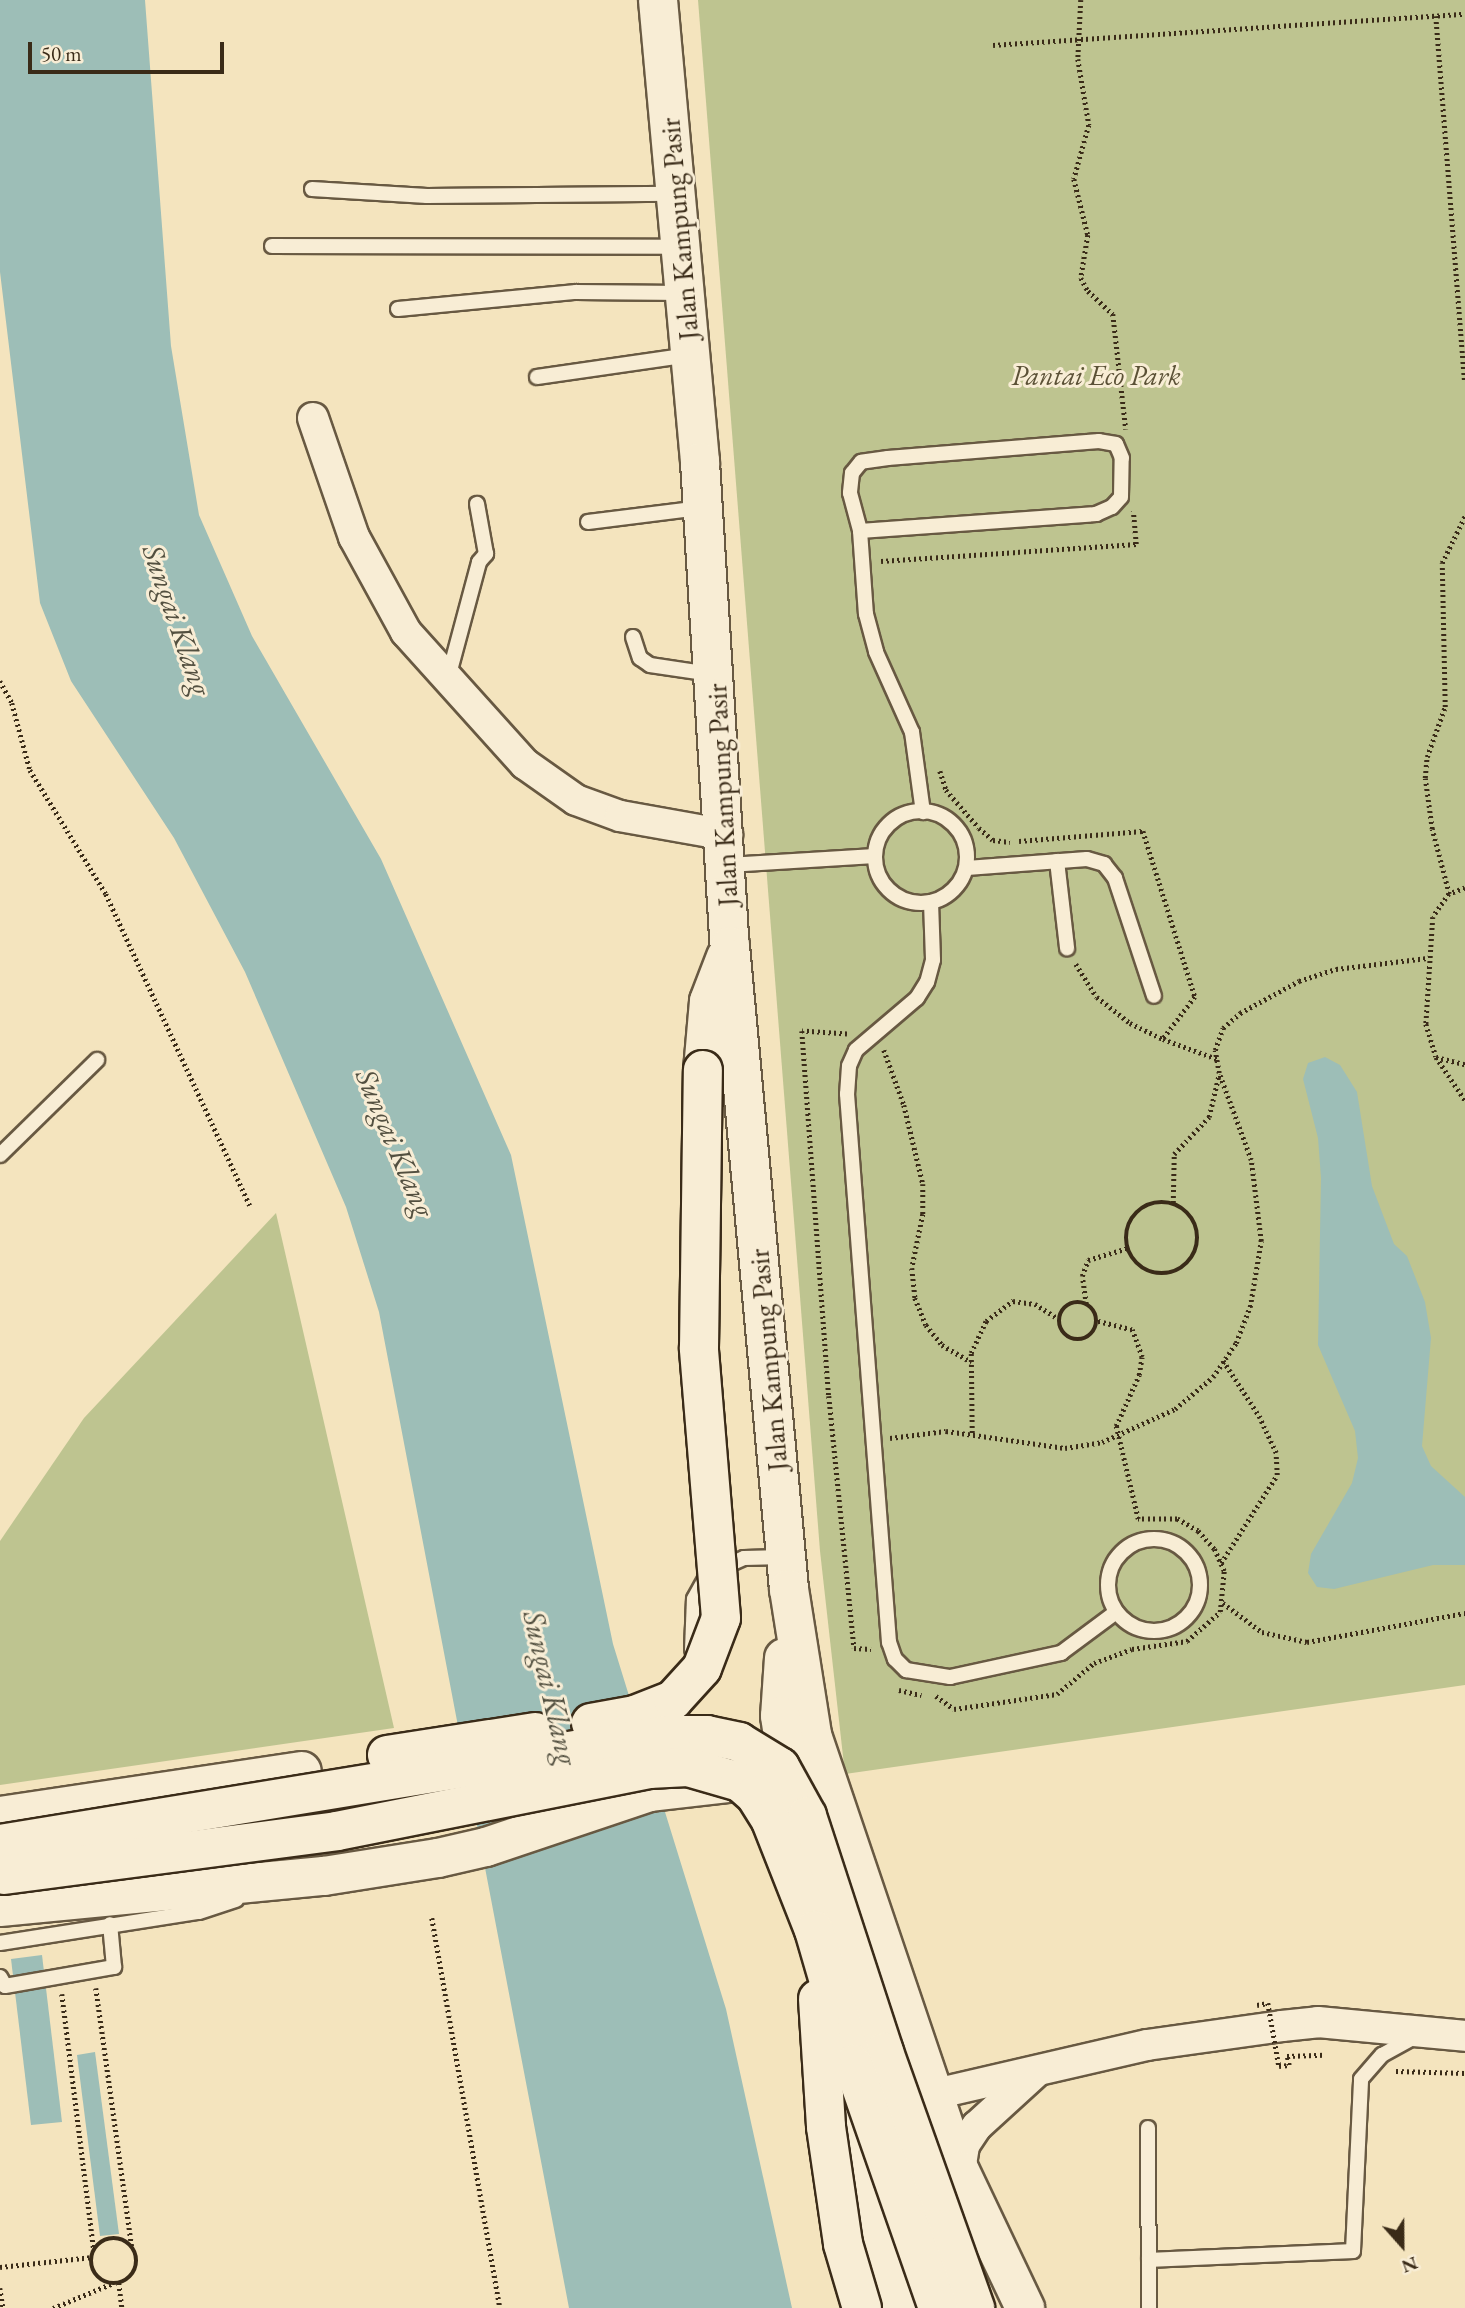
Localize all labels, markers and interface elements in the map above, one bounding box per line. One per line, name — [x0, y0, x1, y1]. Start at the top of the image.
scale bar — [32, 28, 228, 72]
text: 50 m — [41, 40, 82, 67]
street label: Jalan Kampung Pasir — [653, 116, 705, 342]
park label: Pantai Eco Park — [1011, 358, 1181, 392]
water label: Sungai Klang — [134, 540, 220, 700]
street label: Jalan Kampung Pasir — [699, 683, 745, 907]
water label: Sungai Klang — [348, 1064, 442, 1222]
street label: Jalan Kampung Pasir — [742, 1247, 794, 1473]
water label: Sungai Klang — [515, 1607, 585, 1769]
north arrow — [1367, 2210, 1437, 2280]
text: N — [1398, 2251, 1421, 2279]

